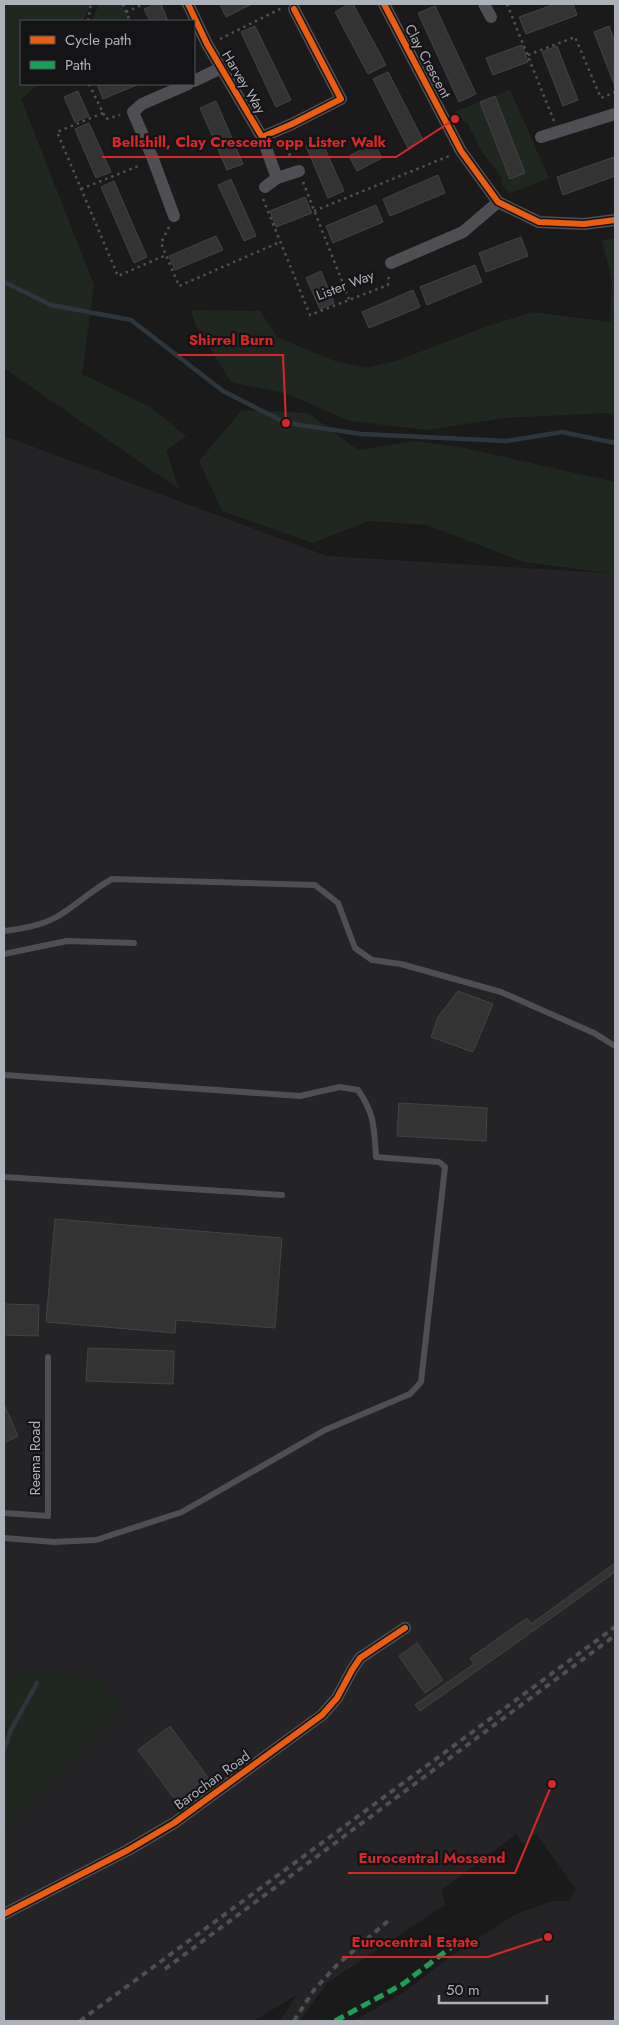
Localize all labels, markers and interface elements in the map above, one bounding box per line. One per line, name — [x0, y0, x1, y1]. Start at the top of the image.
legend — [20, 20, 195, 85]
street label: Clay Crescent — [400, 20, 456, 102]
text: Cycle path — [65, 29, 132, 51]
street label: Harvey Way — [217, 47, 271, 118]
text: Path — [65, 54, 91, 76]
callout: Bellshill, Clay Crescent opp Lister Walk — [102, 127, 396, 157]
text: Bellshill, Clay Crescent opp Lister Walk — [112, 131, 387, 153]
street label: Lister Way — [313, 265, 378, 305]
callout: Shirrel Burn — [178, 325, 283, 355]
text: Shirrel Burn — [189, 329, 273, 351]
street label: Reema Road — [25, 1421, 45, 1495]
street label: Barochan Road — [170, 1746, 254, 1814]
callout: Eurocentral Mossend — [348, 1843, 515, 1873]
text: Eurocentral Mossend — [358, 1847, 506, 1869]
callout: Eurocentral Estate — [342, 1927, 488, 1957]
text: Eurocentral Estate — [352, 1931, 479, 1953]
scale bar — [439, 1972, 546, 2004]
text: 50 m — [446, 1979, 480, 2001]

